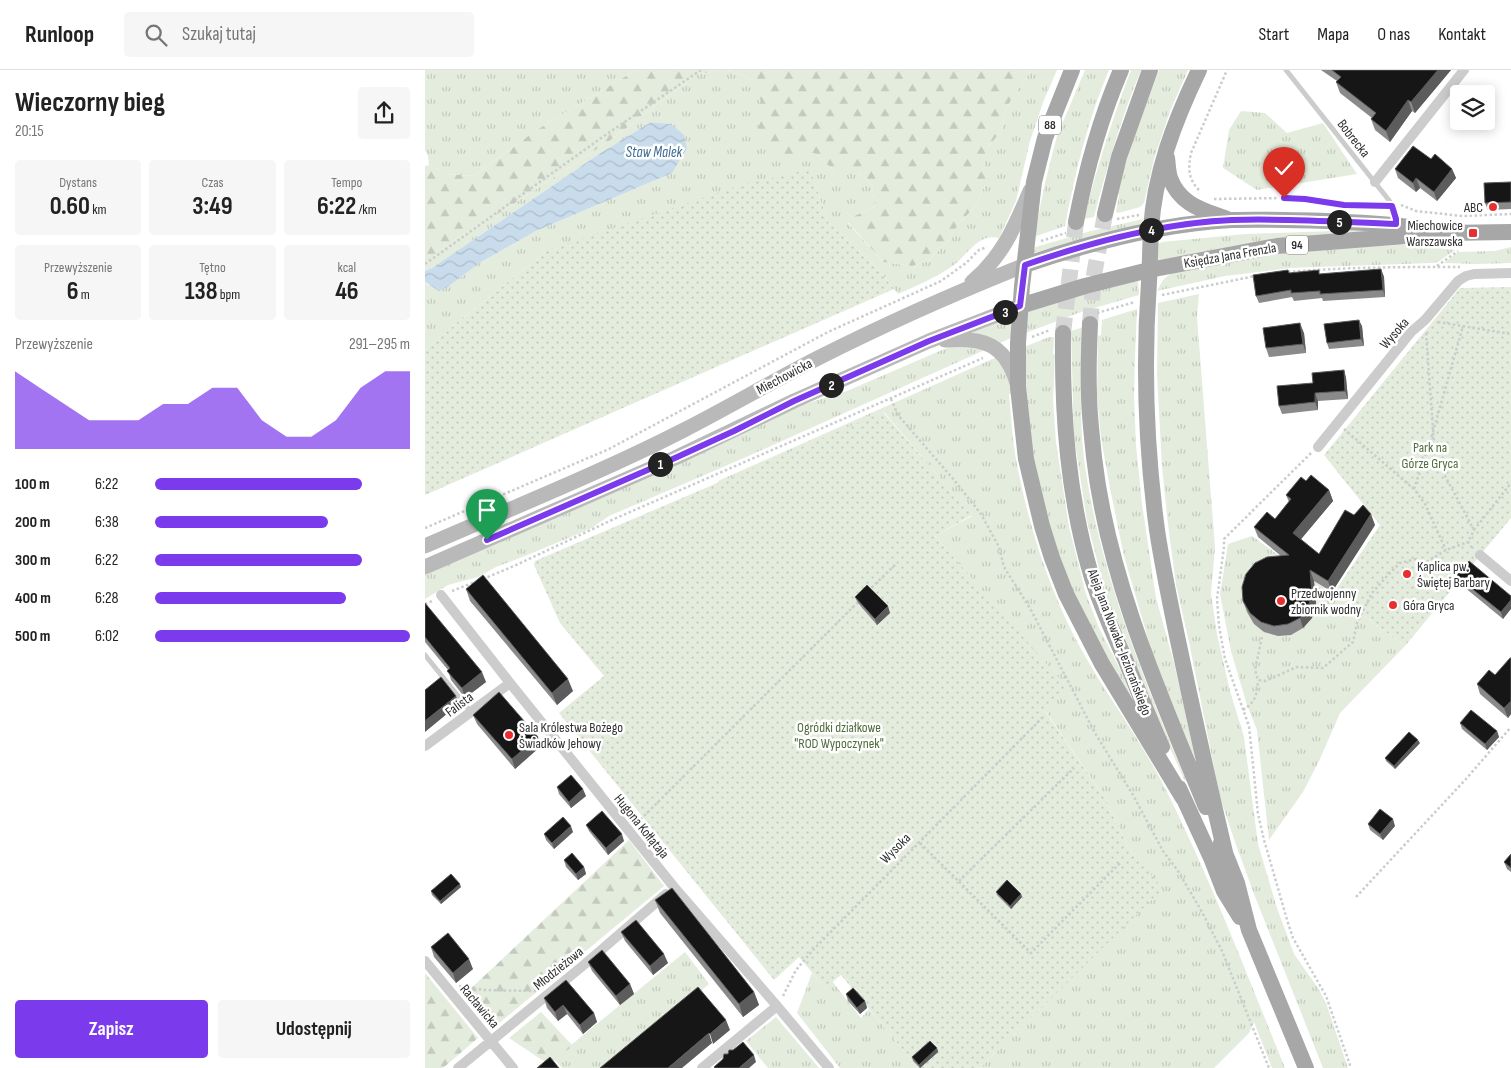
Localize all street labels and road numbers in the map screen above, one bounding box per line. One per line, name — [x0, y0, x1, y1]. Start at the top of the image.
road number: 88 — [1039, 116, 1061, 134]
street label: Bobrecka — [1333, 116, 1374, 161]
road number: 94 — [1286, 236, 1308, 254]
street label: Księdza Jana Frenzla — [1183, 239, 1278, 272]
street label: Wysoka — [1376, 314, 1413, 352]
street label: Miechowicka — [753, 355, 815, 398]
street label: Aleja Jana Nowaka-Jeziorańskiego — [1083, 566, 1155, 718]
street label: Falista — [442, 688, 477, 720]
street label: Hugona Kołłątaja — [610, 791, 673, 862]
street label: Wysoka — [877, 830, 914, 867]
street label: Młodzieżowa — [530, 943, 587, 994]
street label: Racławicka — [456, 981, 503, 1032]

